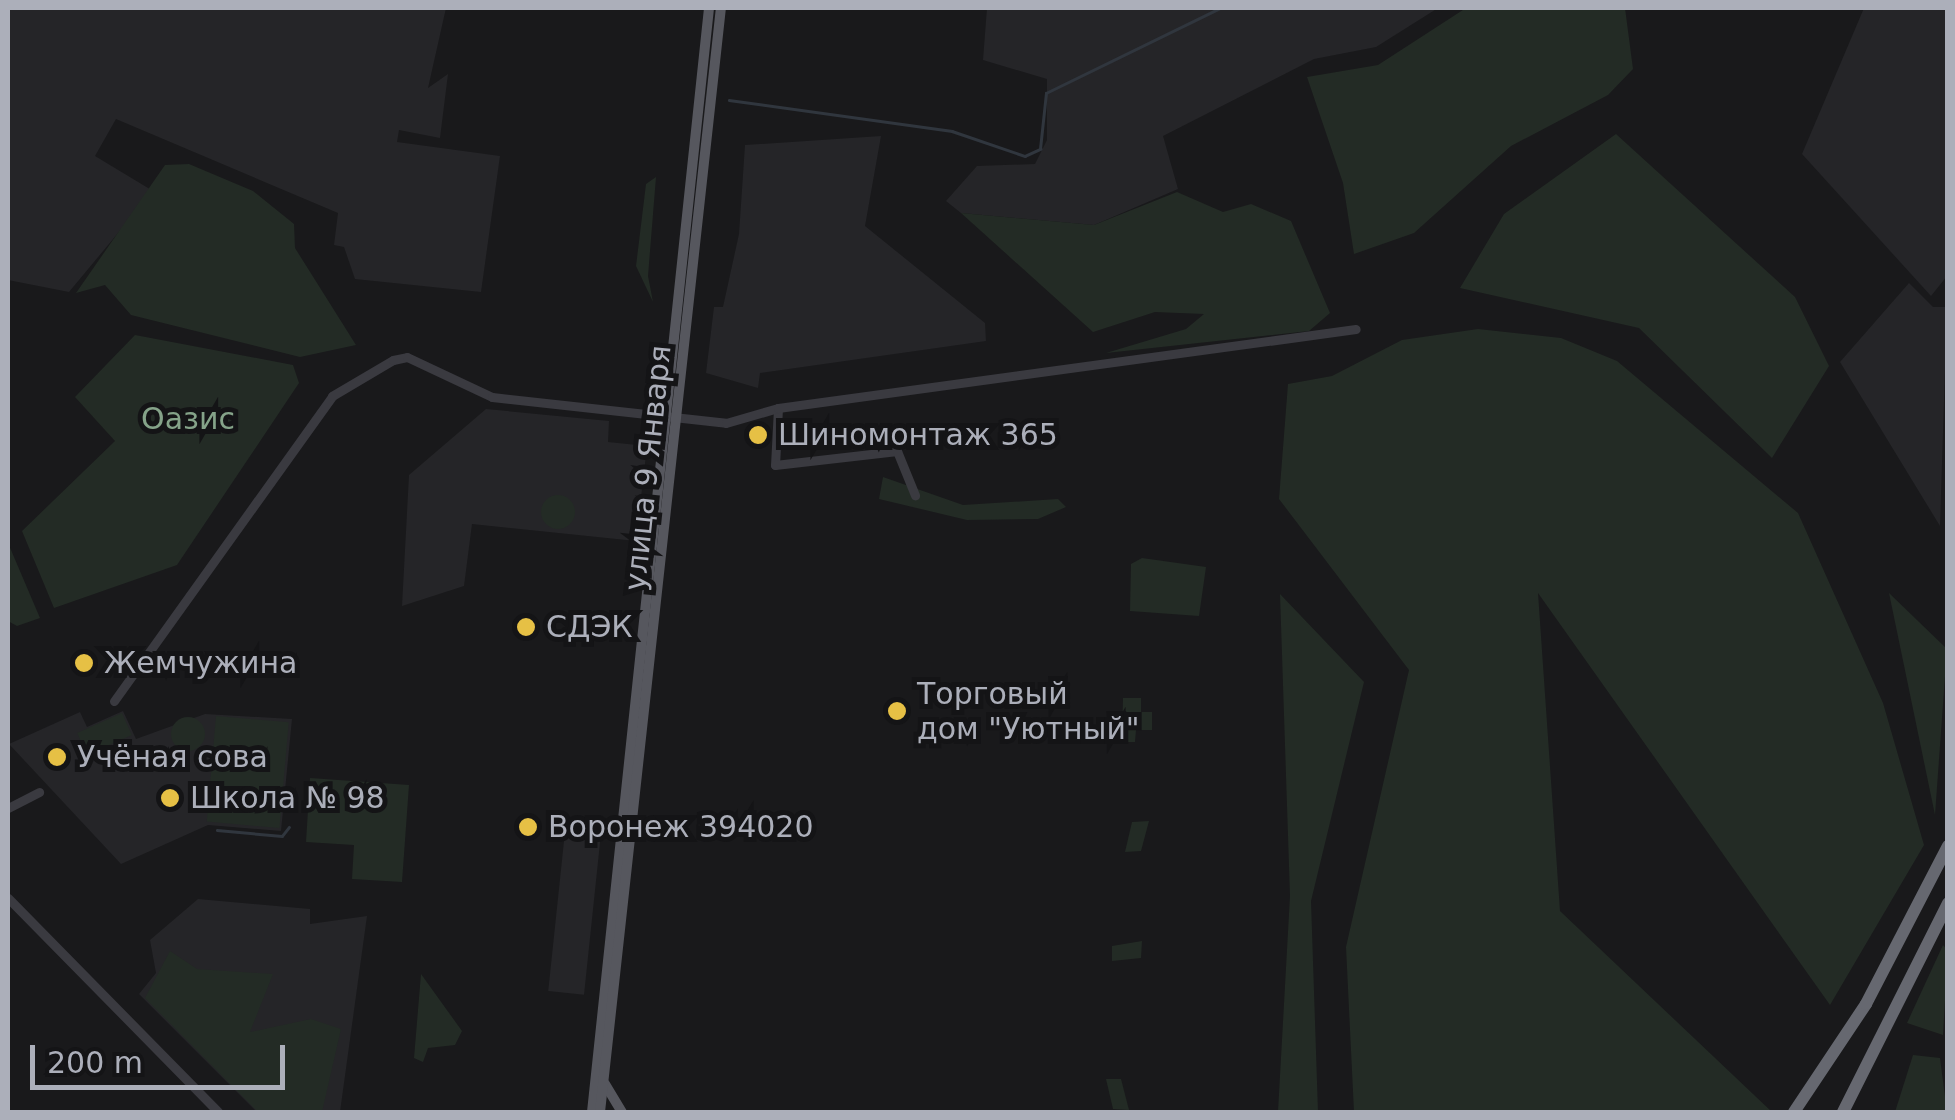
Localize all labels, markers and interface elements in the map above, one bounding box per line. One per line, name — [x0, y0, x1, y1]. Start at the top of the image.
street label: улица 9 Января — [617, 343, 679, 593]
park label: Оазис — [141, 401, 235, 437]
place label: Шиномонтаж 365 — [778, 417, 1058, 453]
marker: Шиномонтаж 365 — [747, 424, 769, 446]
place label: СДЭК — [546, 609, 633, 645]
marker: СДЭК — [515, 616, 537, 638]
place label: Жемчужина — [104, 645, 297, 681]
marker: Жемчужина — [73, 652, 95, 674]
place label: Торговый дом "Уютный" — [917, 676, 1140, 746]
marker: Торговый дом "Уютный" — [886, 700, 908, 722]
place label: Учёная сова — [77, 739, 268, 775]
marker: Учёная сова — [46, 746, 68, 768]
place label: Школа № 98 — [190, 780, 385, 816]
marker: Школа № 98 — [159, 787, 181, 809]
place label: Воронеж 394020 — [548, 809, 813, 845]
marker: Воронеж 394020 — [517, 816, 539, 838]
scale bar — [35, 1025, 290, 1087]
text: 200 m — [47, 1045, 143, 1080]

